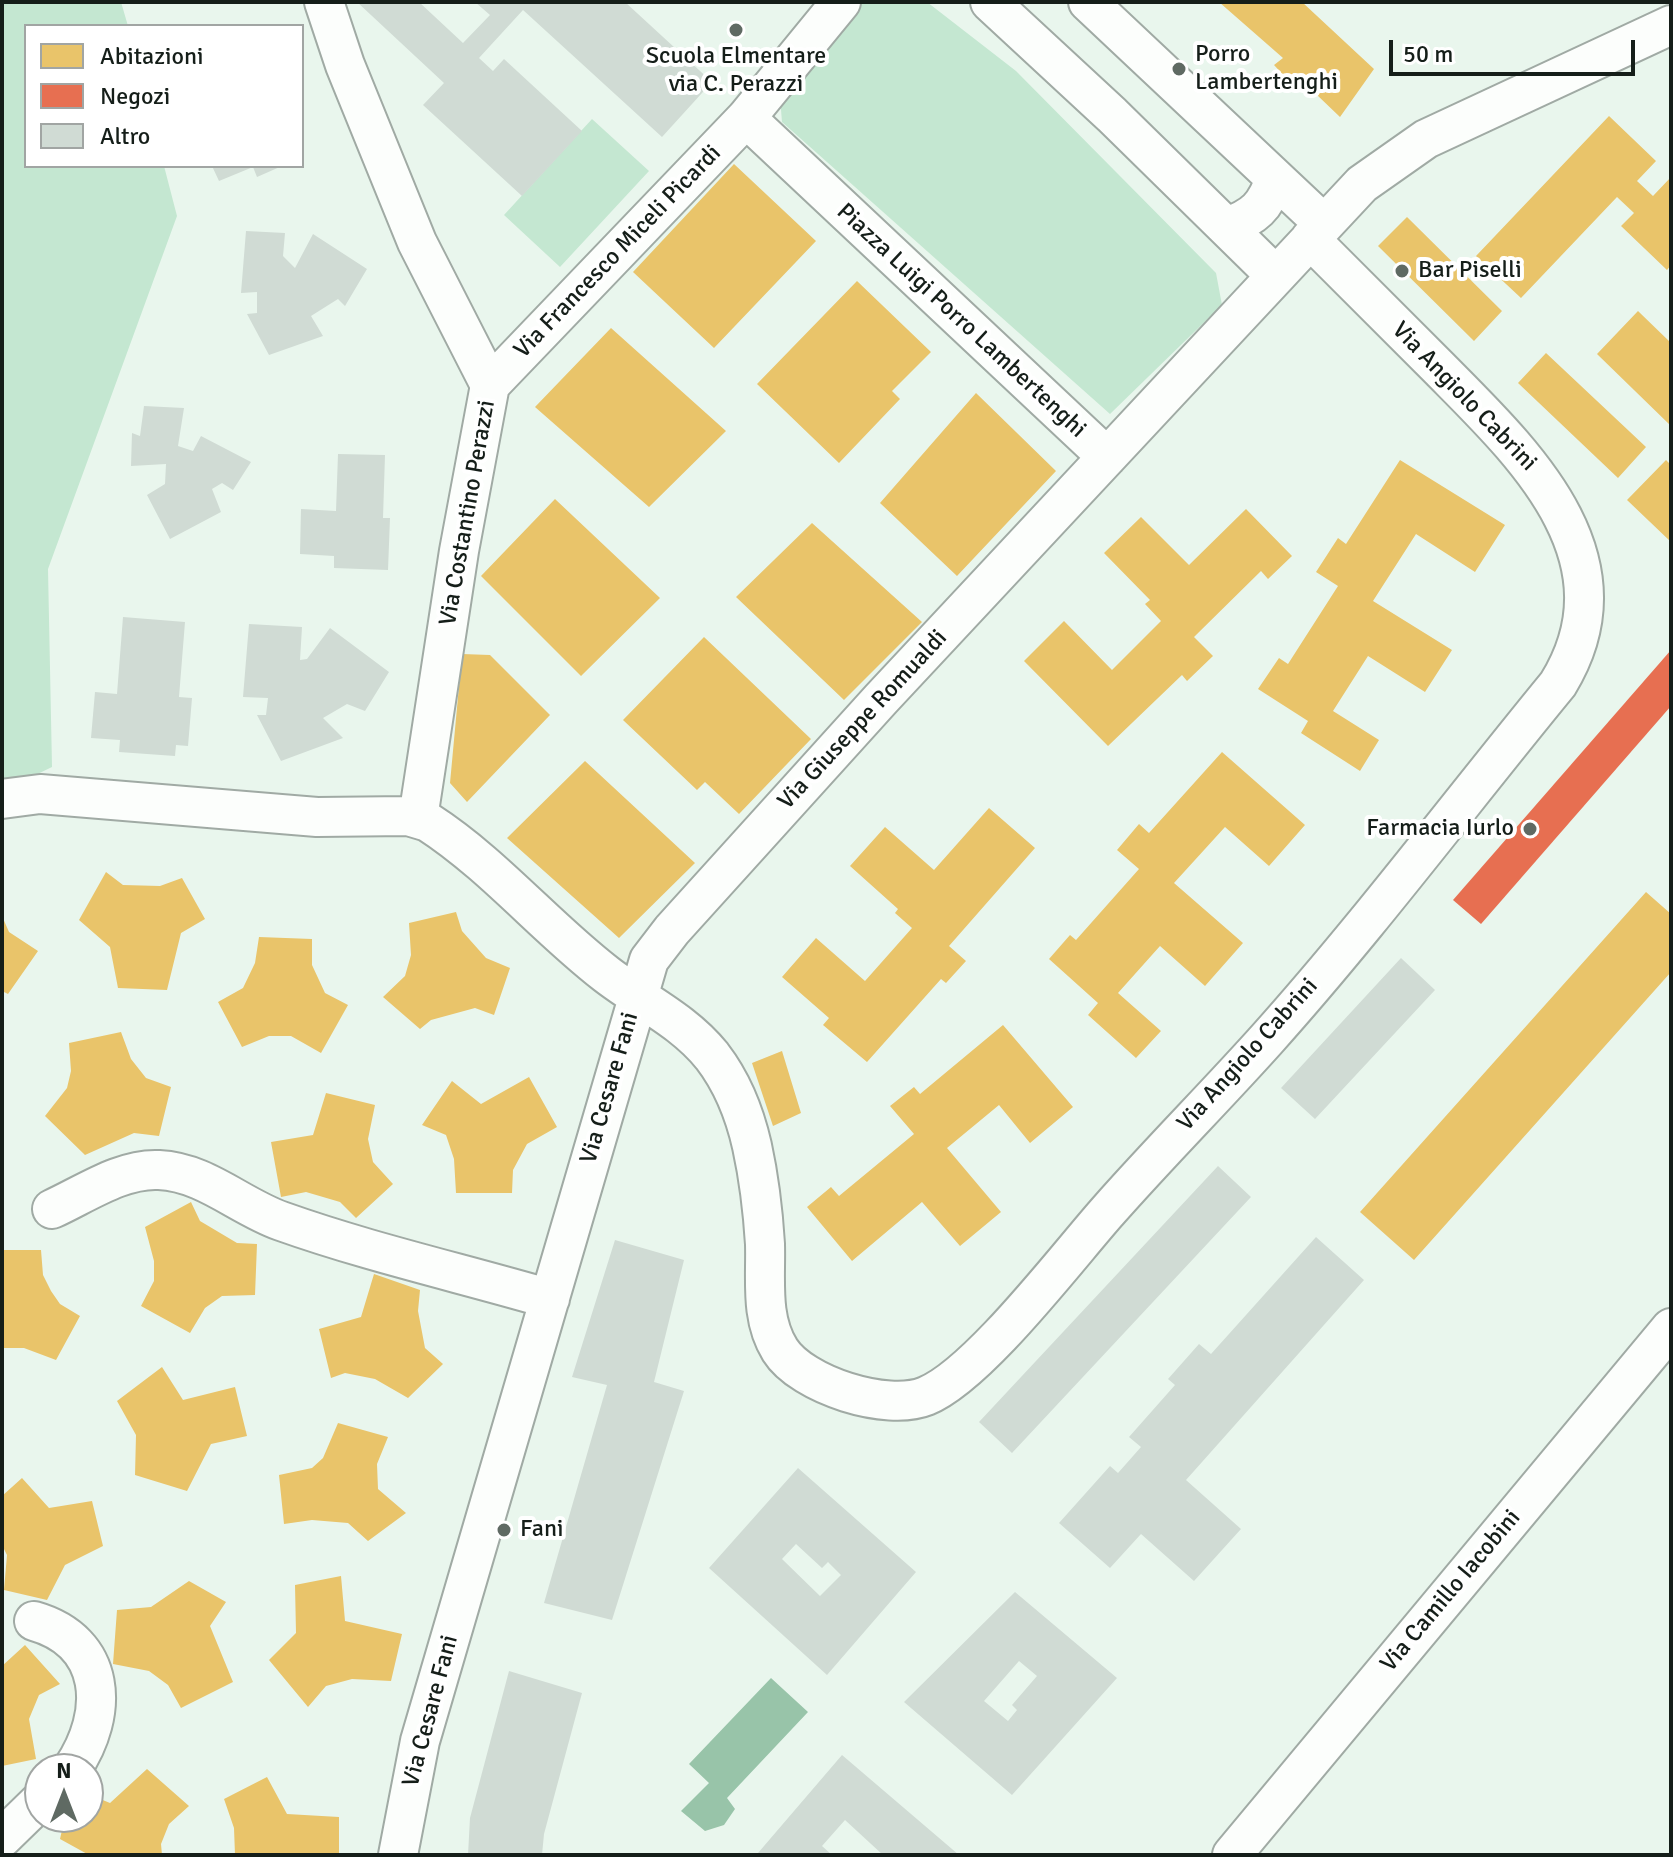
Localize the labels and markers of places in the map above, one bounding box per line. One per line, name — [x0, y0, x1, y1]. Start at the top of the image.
marker: Scuola Elmentare via C. Perazzi — [727, 21, 745, 39]
place label: Porro Lambertenghi — [1195, 41, 1338, 97]
place label: Scuola Elmentare via C. Perazzi — [646, 43, 826, 99]
marker: Porro Lambertenghi — [1170, 60, 1188, 78]
place label: Bar Piselli — [1418, 257, 1522, 285]
marker: Bar Piselli — [1393, 262, 1411, 280]
place label: Farmacia Iurlo — [1366, 815, 1514, 843]
marker: Farmacia Iurlo — [1521, 820, 1539, 838]
place label: Fani — [520, 1516, 563, 1544]
marker: Fani — [495, 1521, 513, 1539]

